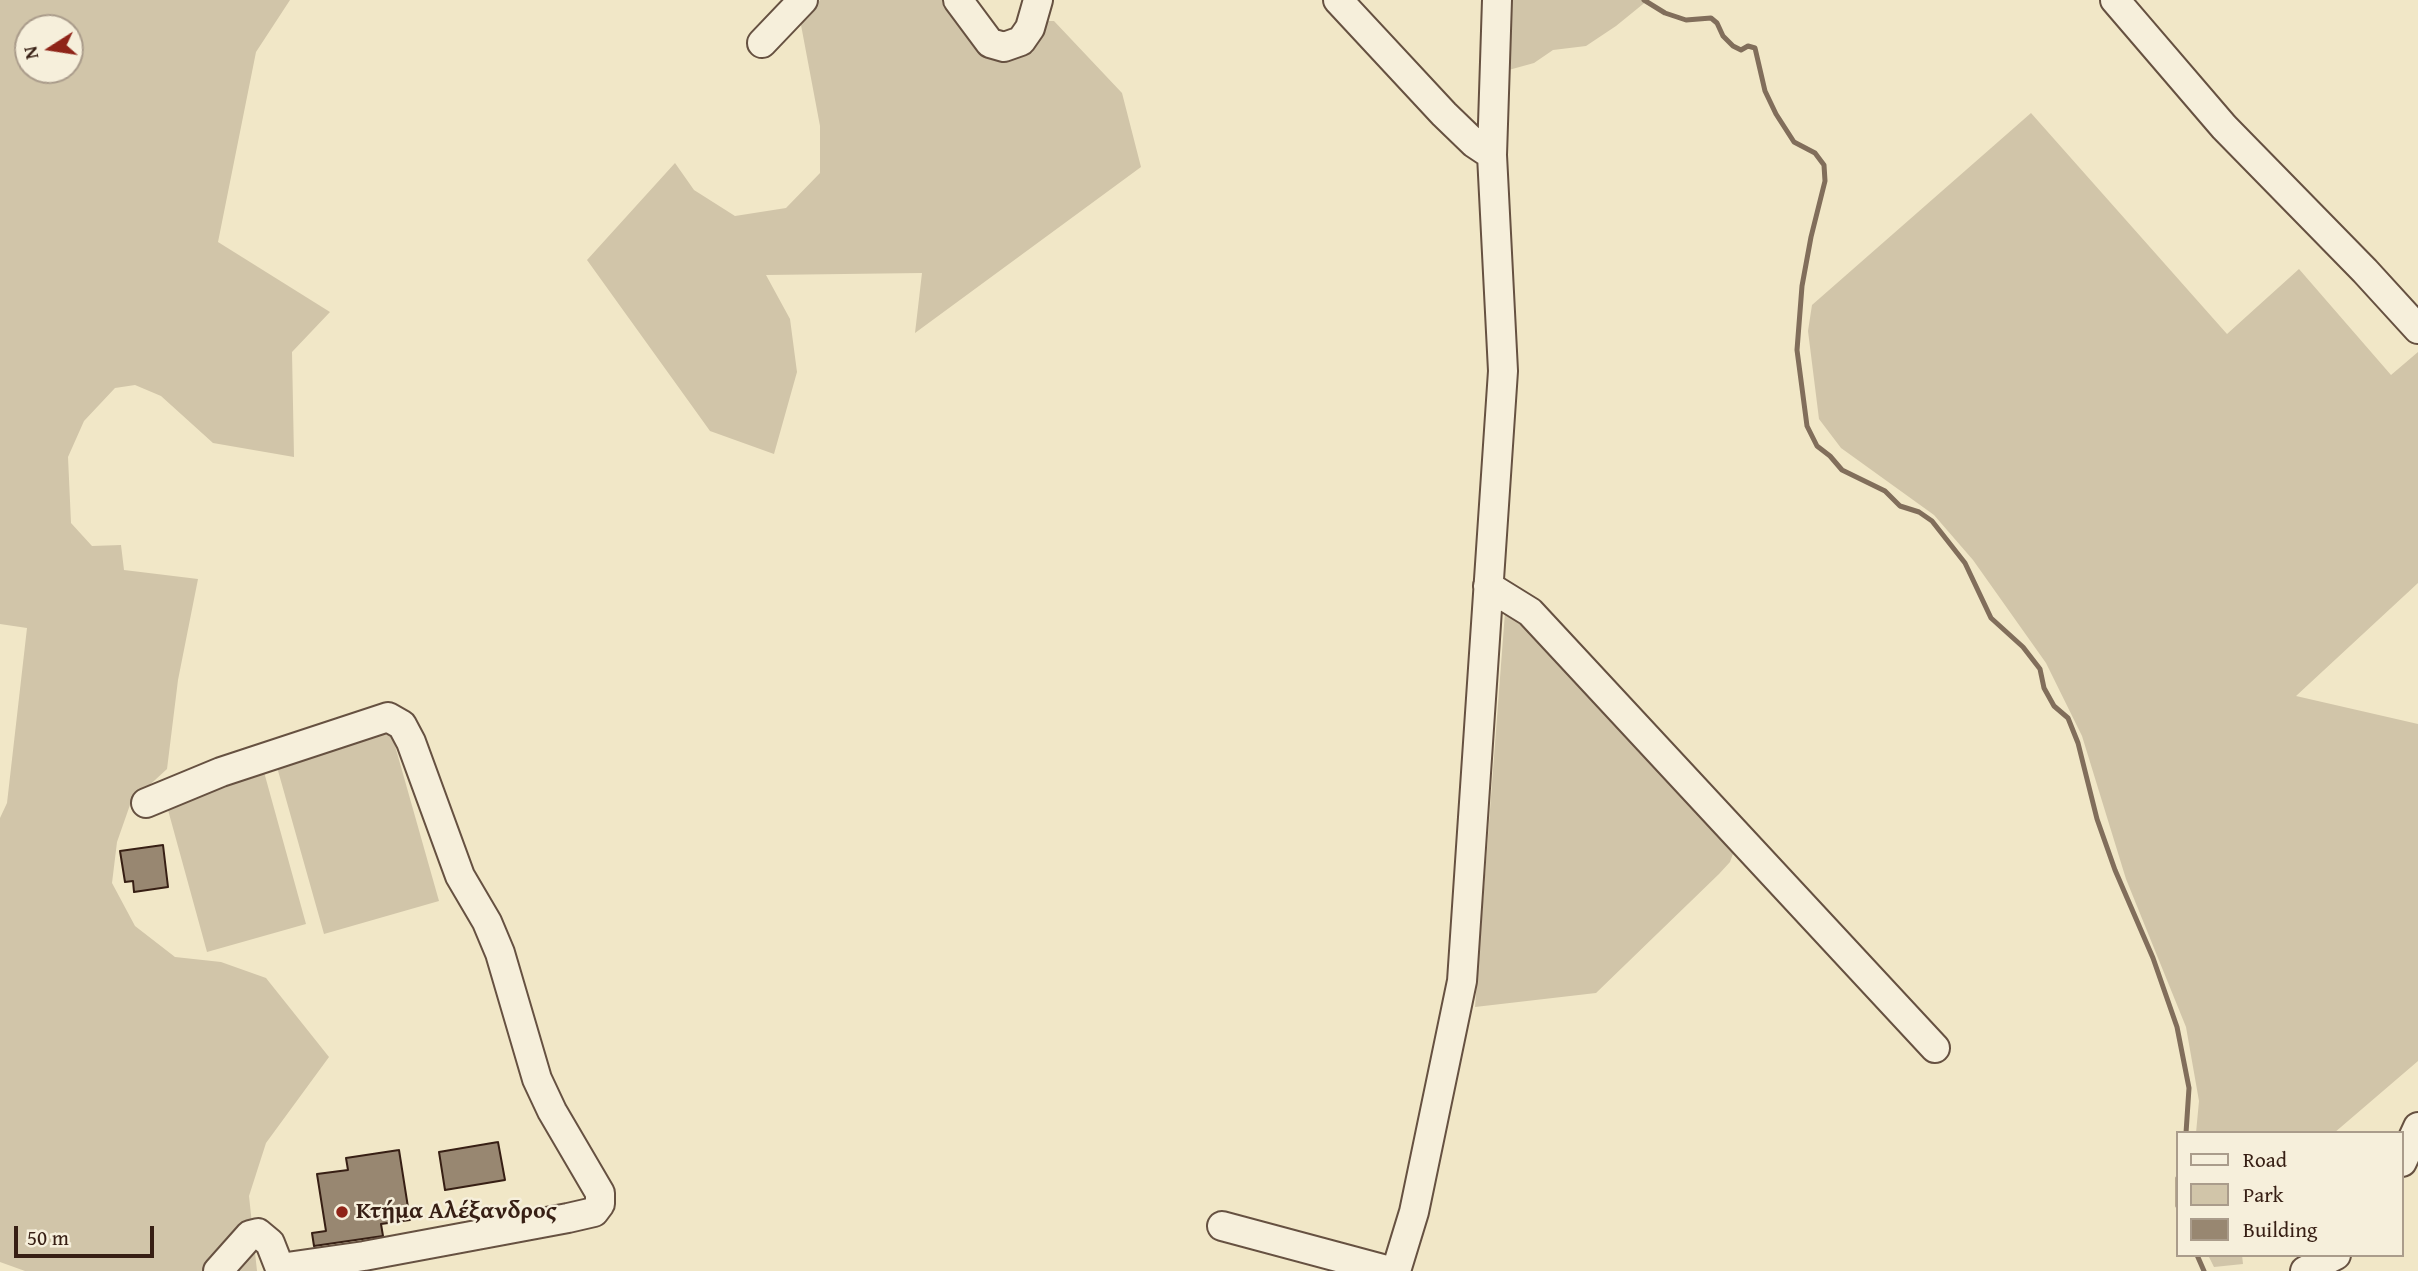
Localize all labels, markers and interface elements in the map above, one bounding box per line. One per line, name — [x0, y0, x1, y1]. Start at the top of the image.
north arrow — [14, 14, 84, 84]
text: N — [15, 44, 45, 62]
legend — [2176, 1131, 2404, 1257]
text: Road — [2243, 1144, 2287, 1175]
text: Park — [2243, 1179, 2284, 1210]
place label: Κτήμα Αλέξανδρος — [356, 1198, 557, 1226]
marker: Κτήμα Αλέξανδρος — [334, 1204, 350, 1220]
scale bar — [18, 1212, 158, 1256]
text: Building — [2243, 1214, 2317, 1245]
text: 50 m — [27, 1222, 69, 1253]

